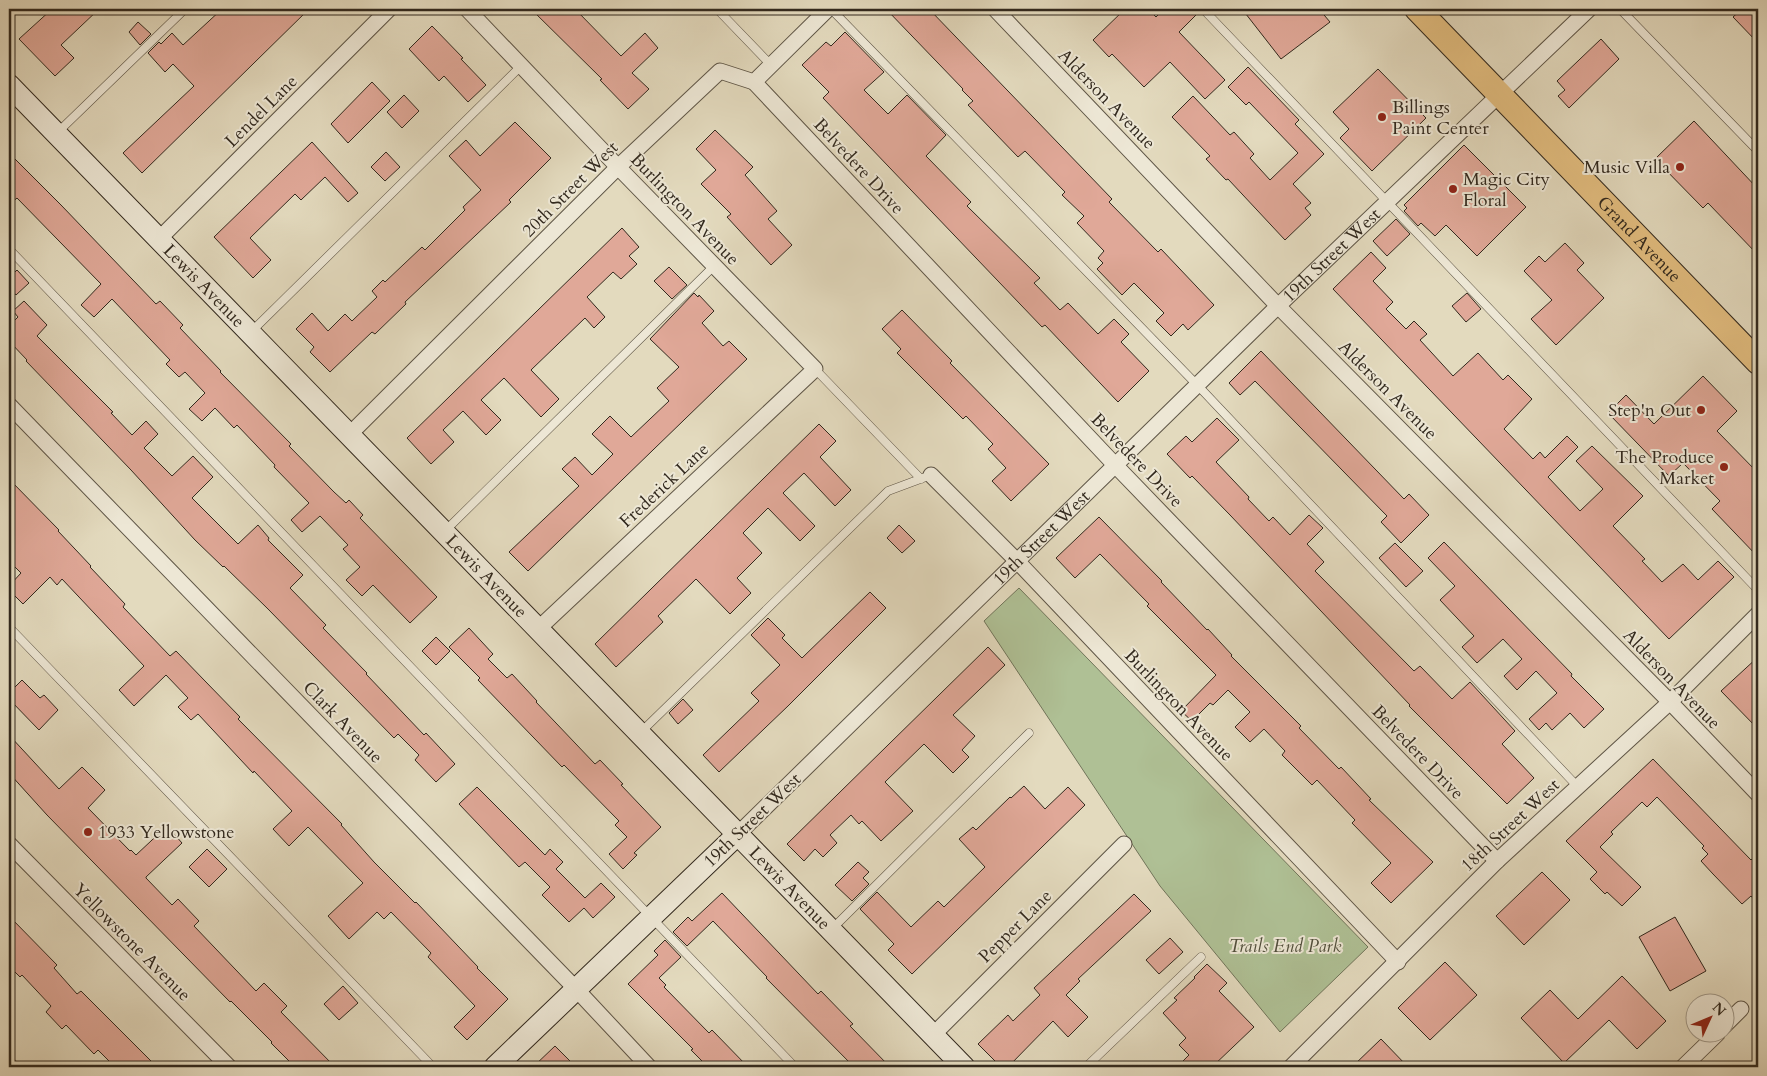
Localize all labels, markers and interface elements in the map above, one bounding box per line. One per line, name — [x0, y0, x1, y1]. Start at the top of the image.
street label: Alderson Avenue — [1052, 44, 1161, 155]
street label: Lendel Lane — [219, 69, 303, 153]
place label: Billings Paint Center — [1392, 95, 1489, 141]
marker: Billings Paint Center — [1376, 111, 1388, 123]
street label: Belvedere Drive — [808, 113, 910, 220]
street label: 20th Street West — [517, 135, 624, 243]
street label: Burlington Avenue — [624, 148, 745, 271]
place label: Music Villa — [1584, 155, 1670, 180]
marker: Music Villa — [1674, 161, 1686, 173]
place label: Magic City Floral — [1463, 167, 1550, 213]
marker: Magic City Floral — [1447, 183, 1459, 195]
street label: Grand Avenue — [1591, 191, 1687, 288]
street label: 19th Street West — [1277, 202, 1386, 308]
street label: Lewis Avenue — [157, 239, 250, 333]
street label: Alderson Avenue — [1333, 335, 1443, 445]
place label: Step'n Out — [1608, 398, 1691, 423]
marker: Step'n Out — [1695, 404, 1707, 416]
street label: Belvedere Drive — [1085, 407, 1188, 513]
street label: Frederick Lane — [614, 437, 715, 533]
place label: The Produce Market — [1615, 445, 1714, 491]
marker: The Produce Market — [1718, 461, 1730, 473]
street label: 19th Street West — [987, 484, 1096, 591]
street label: Lewis Avenue — [440, 529, 533, 624]
street label: Alderson Avenue — [1617, 624, 1726, 735]
street label: Burlington Avenue — [1118, 644, 1239, 767]
street label: Clark Avenue — [297, 676, 388, 769]
street label: Belvedere Drive — [1366, 699, 1469, 805]
street label: 19th Street West — [698, 767, 807, 873]
street label: 18th Street West — [1455, 773, 1565, 878]
place label: 1933 Yellowstone — [98, 820, 234, 845]
marker: 1933 Yellowstone — [82, 826, 94, 838]
street label: Lewis Avenue — [743, 841, 836, 936]
street label: Yellowstone Avenue — [67, 878, 196, 1007]
street label: Pepper Lane — [973, 884, 1058, 969]
park label: Trails End Park — [1229, 934, 1341, 959]
north arrow — [1684, 994, 1734, 1044]
text: N — [1708, 998, 1730, 1020]

